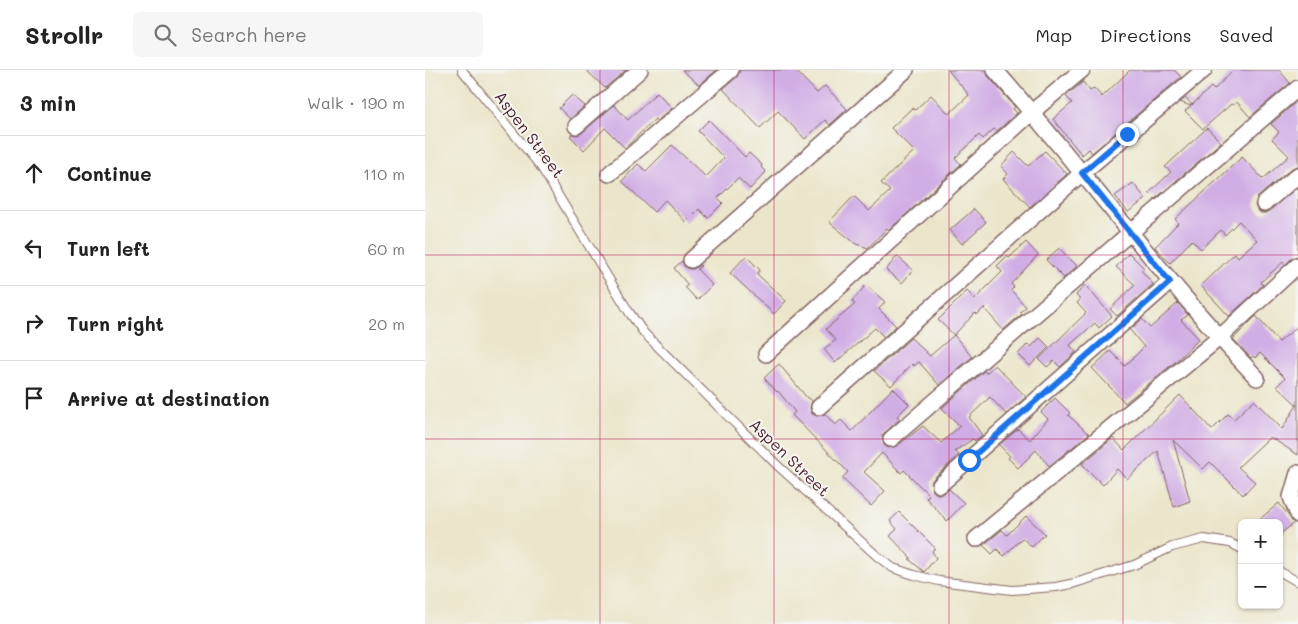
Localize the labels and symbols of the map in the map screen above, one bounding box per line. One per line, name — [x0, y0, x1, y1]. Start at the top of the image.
street label: Aspen Street — [490, 86, 570, 182]
route end — [1116, 123, 1139, 146]
street label: Aspen Street — [745, 413, 835, 501]
route start — [958, 449, 981, 472]

